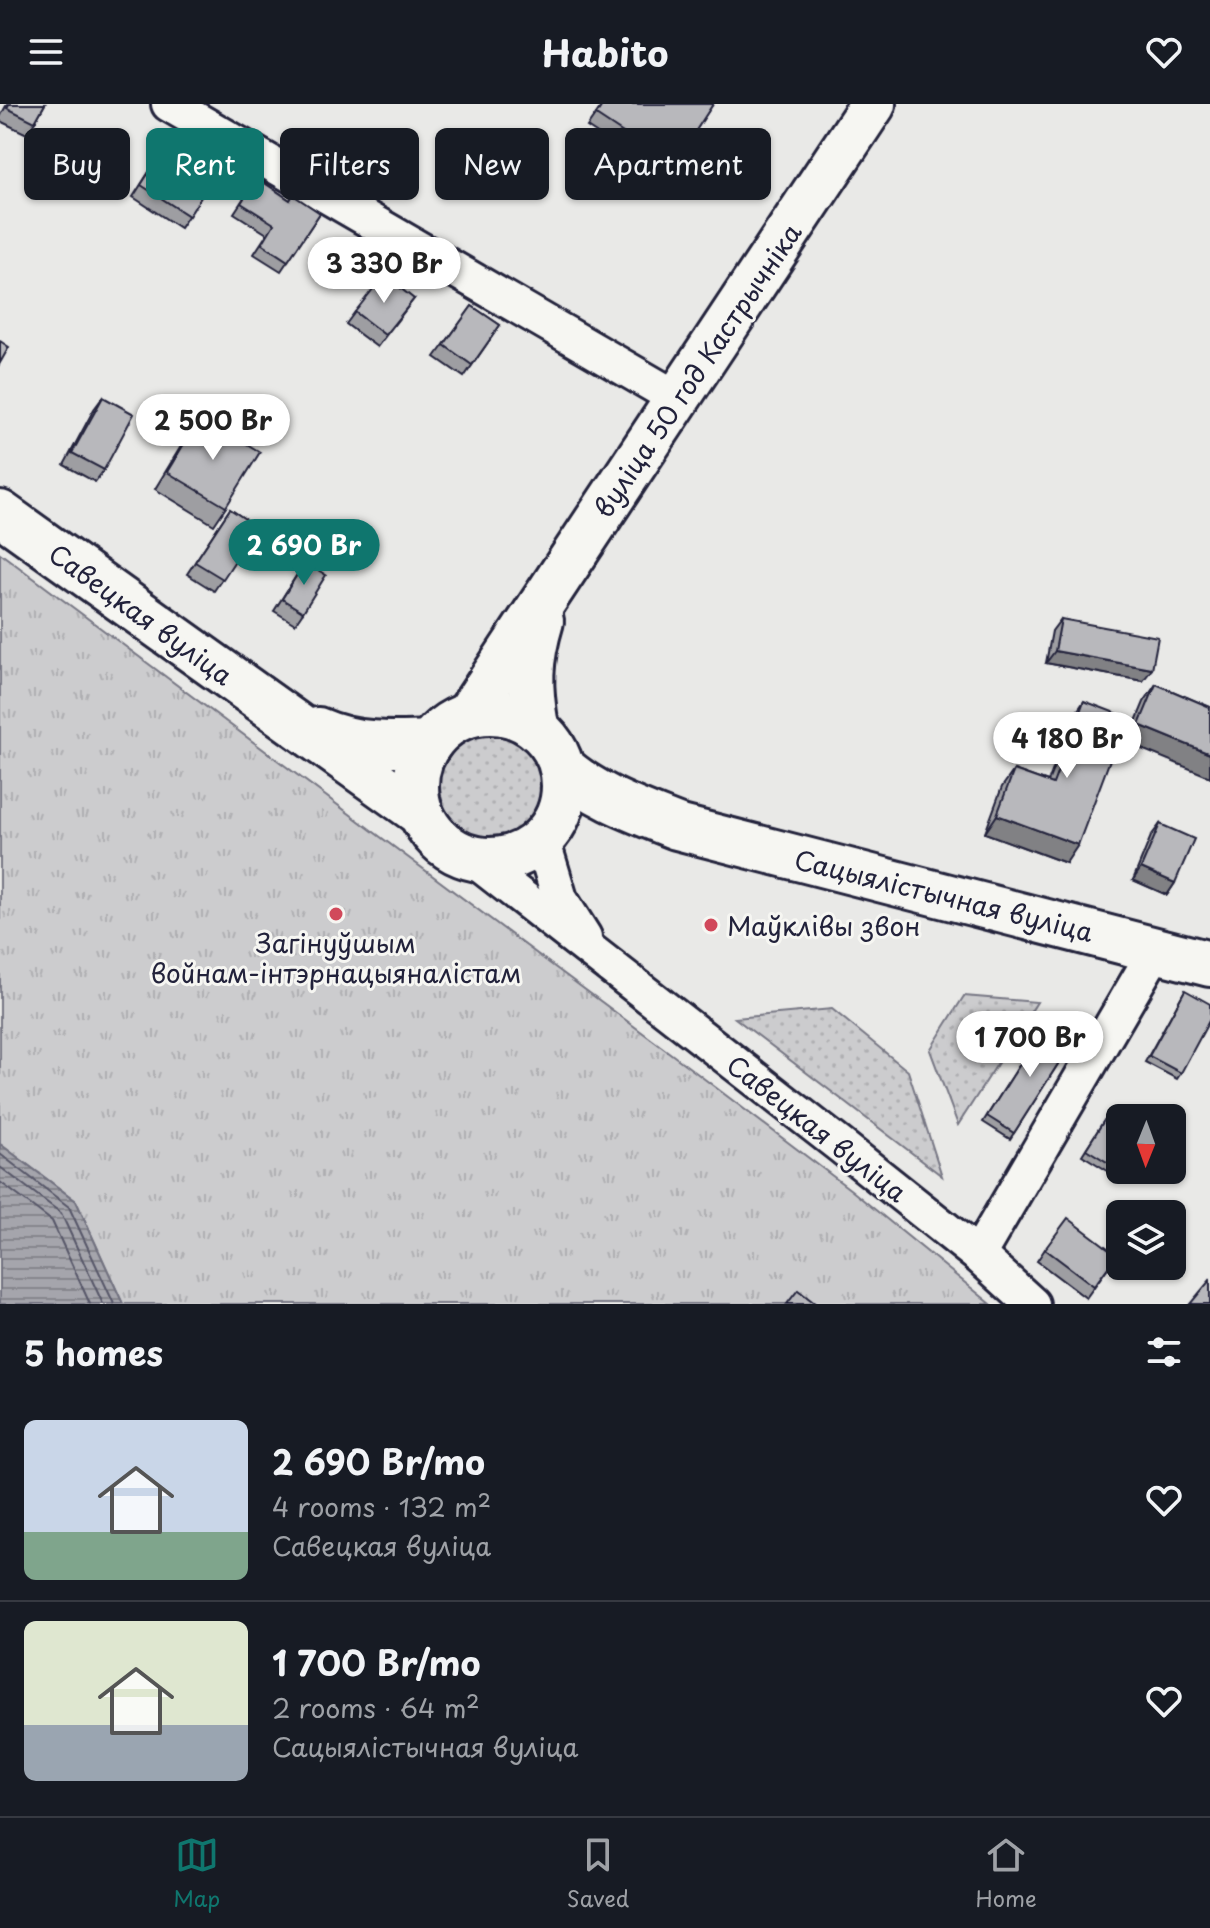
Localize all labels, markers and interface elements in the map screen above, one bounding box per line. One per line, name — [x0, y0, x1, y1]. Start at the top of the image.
text: Habito — [541, 25, 669, 79]
icon: menu — [24, 30, 68, 74]
icon: heart — [1142, 30, 1186, 74]
chip: Buy — [24, 128, 130, 200]
chip: Rent — [146, 128, 264, 200]
chip: Filters — [280, 128, 419, 200]
chip: New — [435, 128, 549, 200]
chip: Apartment — [565, 128, 771, 200]
street label: вуліца 50 год Кастрычніка — [584, 214, 811, 525]
pin: 3 330 Br — [301, 237, 467, 305]
text: 3 330 Br — [326, 243, 442, 282]
pin: 2 500 Br — [130, 394, 296, 462]
text: 2 500 Br — [154, 400, 272, 439]
pin: 2 690 Br — [221, 519, 387, 587]
text: 2 690 Br — [247, 525, 361, 564]
street label: Савецкая вуліца — [41, 534, 241, 694]
pin: 4 180 Br — [984, 712, 1150, 780]
text: 4 180 Br — [1011, 718, 1123, 757]
street label: Сацыялістычная вуліца — [791, 839, 1097, 951]
marker: Загінуўшым войнам-інтэрнацыяналістам — [327, 905, 345, 923]
place label: Маўклівы звон — [727, 906, 920, 945]
marker: Маўклівы звон — [702, 916, 720, 934]
place label: Загінуўшым войнам-інтэрнацыяналістам — [151, 923, 521, 992]
pin: 1 700 Br — [947, 1011, 1113, 1079]
text: 1 700 Br — [974, 1017, 1086, 1056]
street label: Савецкая вуліца — [719, 1045, 915, 1211]
north arrow — [1106, 1104, 1186, 1184]
map controls — [1106, 1104, 1186, 1280]
button: layers — [1106, 1200, 1186, 1280]
text: 5 homes — [24, 1326, 163, 1378]
icon: filters — [1142, 1330, 1186, 1374]
text: 2 690 Br/mo — [272, 1435, 485, 1487]
icon: home — [88, 1452, 184, 1548]
icon: heart — [1142, 1478, 1186, 1522]
text: 4 rooms · 132 m² — [272, 1487, 491, 1526]
text: Савецкая вуліца — [272, 1526, 491, 1565]
text: 1 700 Br/mo — [272, 1636, 481, 1688]
icon: home — [88, 1653, 184, 1749]
icon: heart — [1142, 1679, 1186, 1723]
text: 2 rooms · 64 m² — [272, 1688, 480, 1727]
text: Сацыялістычная вуліца — [272, 1727, 578, 1766]
tab: Map — [173, 1833, 220, 1914]
tab: Saved — [567, 1833, 629, 1914]
tab: Home — [976, 1833, 1037, 1914]

